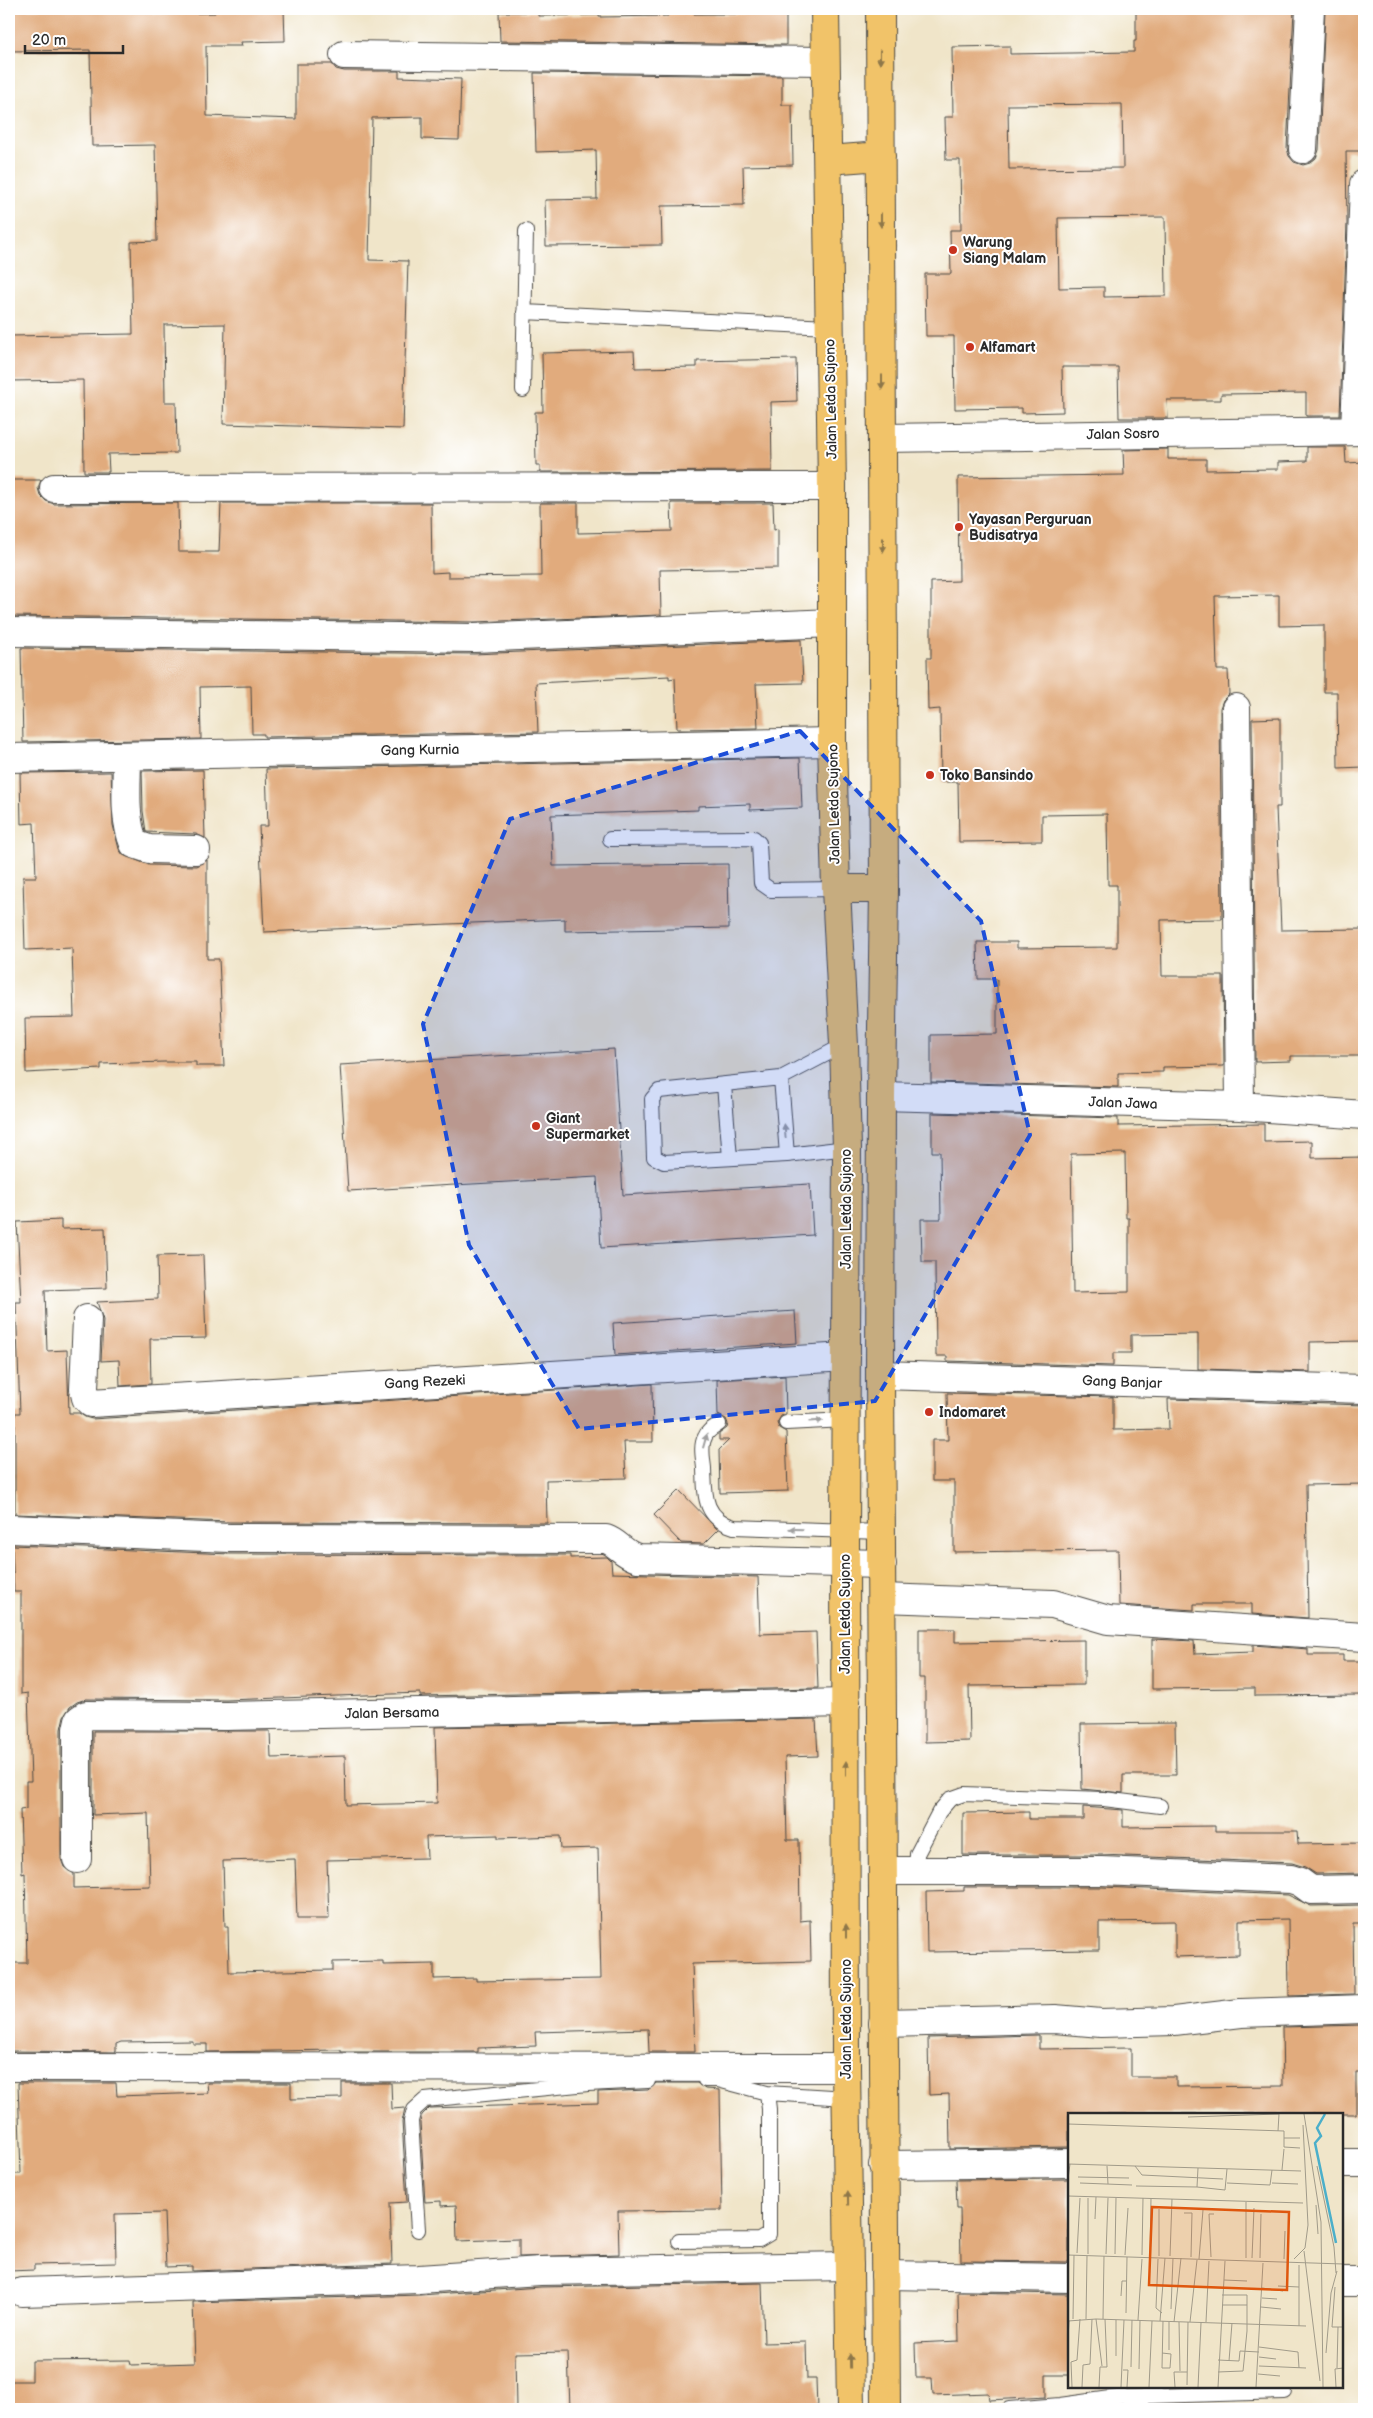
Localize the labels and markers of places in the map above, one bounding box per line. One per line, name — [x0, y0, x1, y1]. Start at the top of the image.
place label: Warung Siang Malam — [963, 234, 1046, 267]
marker: Warung Siang Malam — [947, 244, 959, 256]
place label: Alfamart — [979, 339, 1036, 356]
marker: Alfamart — [964, 341, 976, 353]
place label: Yayasan Perguruan Budisatrya — [969, 511, 1092, 544]
marker: Yayasan Perguruan Budisatrya — [953, 521, 965, 533]
place label: Toko Bansindo — [940, 767, 1033, 784]
marker: Toko Bansindo — [924, 769, 936, 781]
place label: Giant Supermarket — [546, 1110, 630, 1143]
marker: Giant Supermarket — [530, 1120, 542, 1132]
place label: Indomaret — [939, 1404, 1006, 1421]
marker: Indomaret — [923, 1406, 935, 1418]

